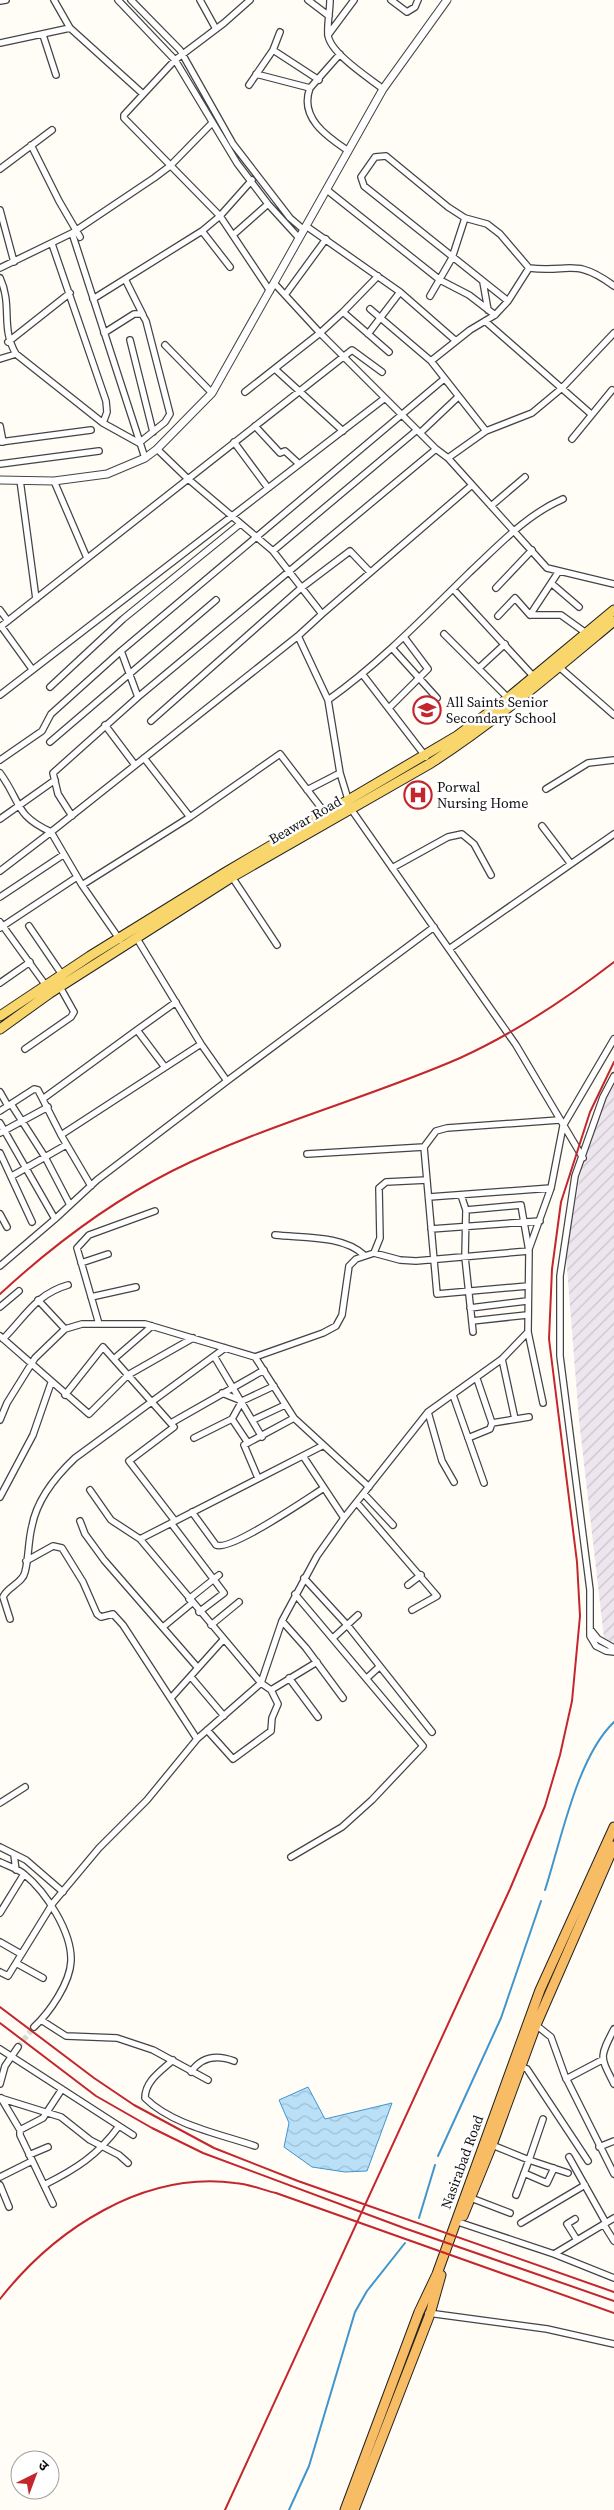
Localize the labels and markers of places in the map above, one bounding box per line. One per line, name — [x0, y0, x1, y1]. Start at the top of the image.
place label: All Saints Senior Secondary School — [446, 692, 556, 728]
school or university icon: All Saints Senior Secondary School — [412, 695, 442, 725]
place label: Porwal Nursing Home — [437, 777, 528, 813]
hospital icon: Porwal Nursing Home — [403, 780, 433, 810]

